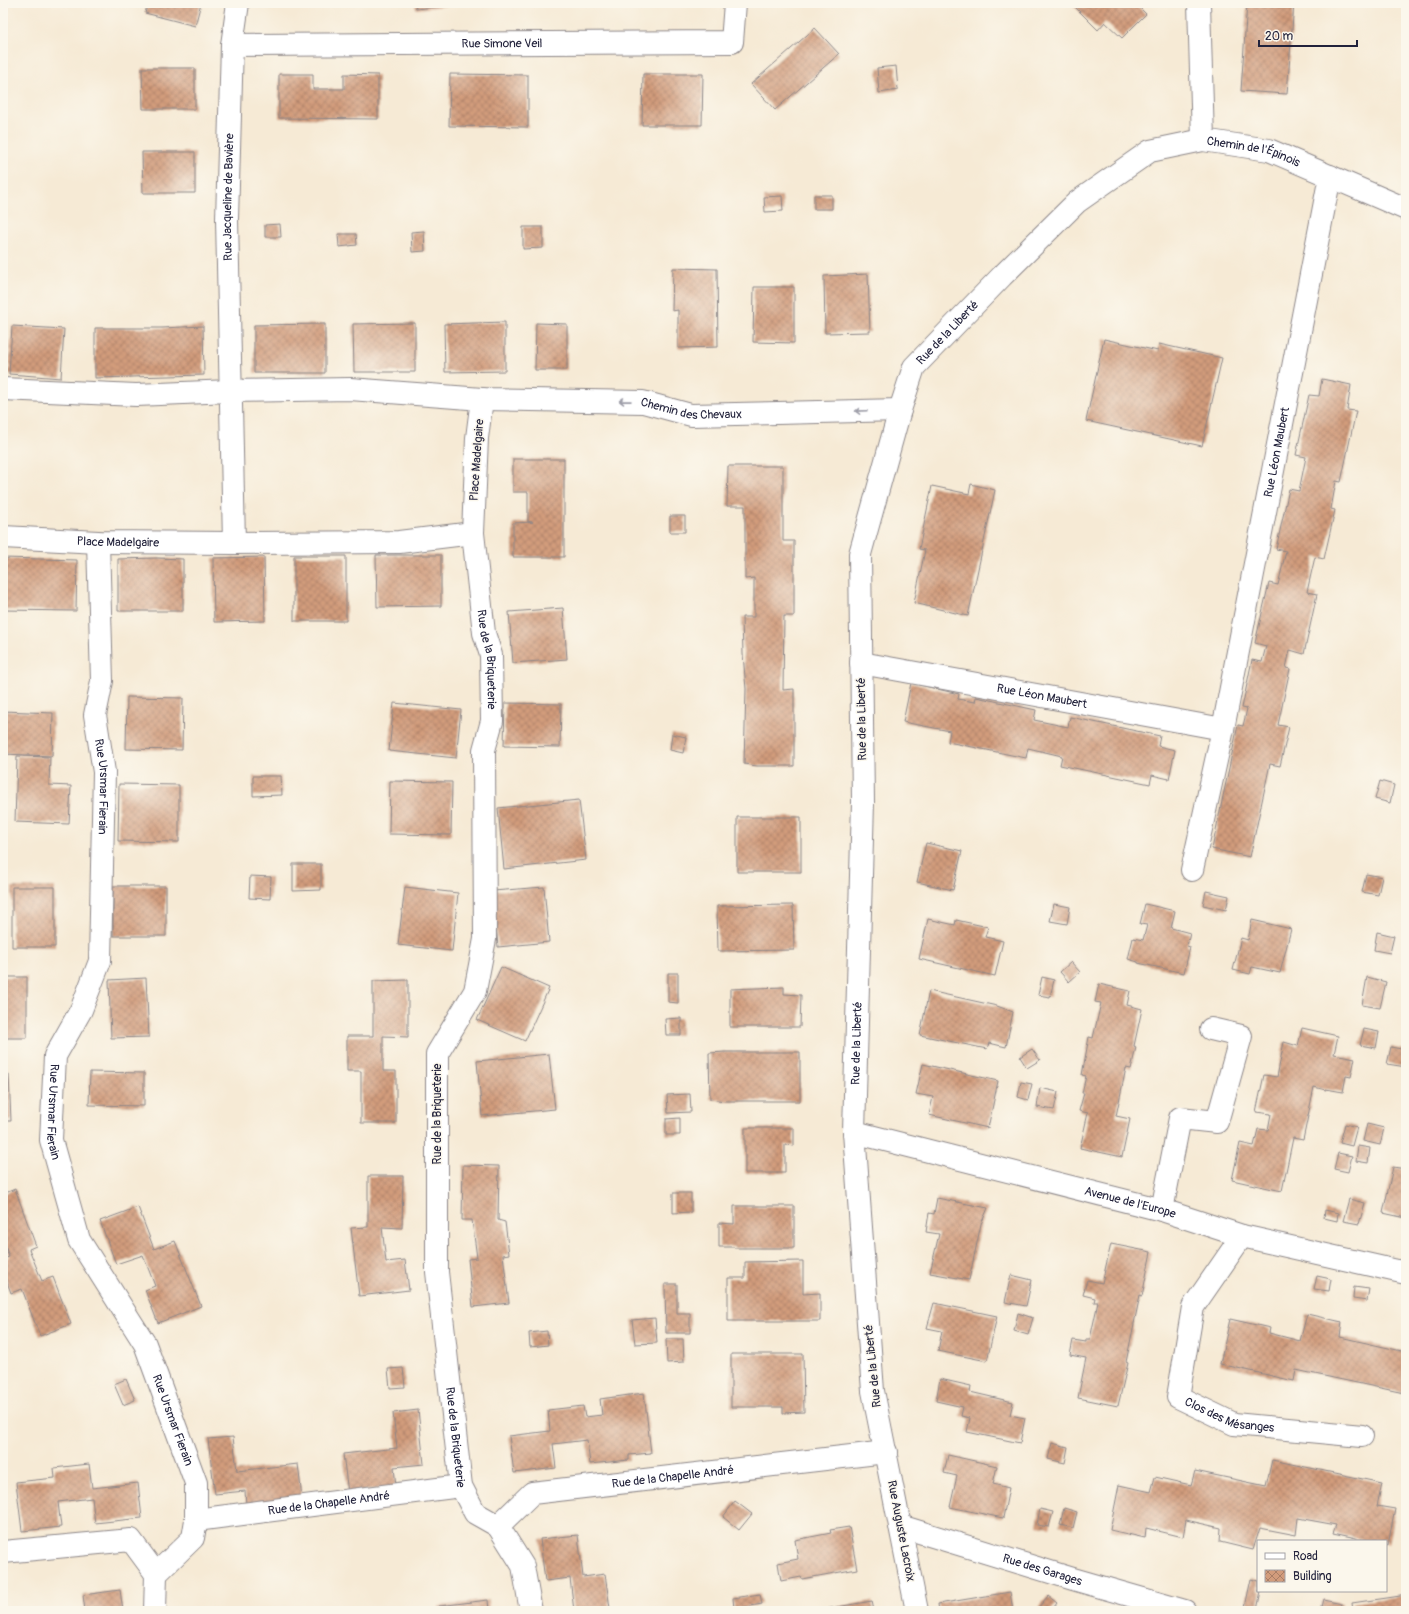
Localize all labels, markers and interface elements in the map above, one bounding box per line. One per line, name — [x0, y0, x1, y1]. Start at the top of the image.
scale bar — [1259, 22, 1357, 48]
text: 20 m — [1265, 29, 1294, 44]
street label: Rue Simone Veil — [462, 36, 543, 51]
street label: Rue Jacqueline de Bavière — [219, 133, 237, 261]
street label: Chemin de l'Épinois — [1206, 133, 1303, 170]
street label: Rue de la Liberté — [913, 297, 982, 368]
street label: Chemin des Chevaux — [639, 394, 742, 423]
one-way arrow — [619, 398, 632, 405]
street label: Rue Léon Maubert — [1261, 406, 1293, 498]
one-way arrow — [855, 407, 868, 415]
street label: Place Madelgaire — [467, 418, 487, 502]
street label: Place Madelgaire — [76, 533, 159, 550]
street label: Rue de la Briqueterie — [474, 609, 499, 710]
street label: Rue de la Liberté — [854, 677, 870, 761]
street label: Rue Léon Maubert — [996, 680, 1088, 712]
street label: Rue Ursmar Fierain — [91, 738, 112, 835]
street label: Rue de la Liberté — [848, 1001, 865, 1085]
street label: Rue de la Briqueterie — [430, 1063, 445, 1164]
street label: Rue Ursmar Fierain — [43, 1064, 64, 1162]
street label: Avenue de l'Europe — [1083, 1183, 1178, 1222]
street label: Rue de la Liberté — [861, 1324, 885, 1408]
street label: Rue Ursmar Fierain — [149, 1372, 197, 1468]
street label: Rue de la Briqueterie — [442, 1386, 469, 1488]
street label: Clos des Mésanges — [1182, 1394, 1276, 1435]
street label: Rue de la Chapelle André — [611, 1462, 735, 1491]
street label: Rue Auguste Lacroix — [884, 1479, 918, 1583]
street label: Rue de la Chapelle André — [267, 1488, 391, 1518]
legend — [1257, 1540, 1387, 1592]
text: Road — [1293, 1549, 1318, 1564]
street label: Rue des Garages — [1001, 1550, 1084, 1589]
text: Building — [1293, 1569, 1332, 1584]

